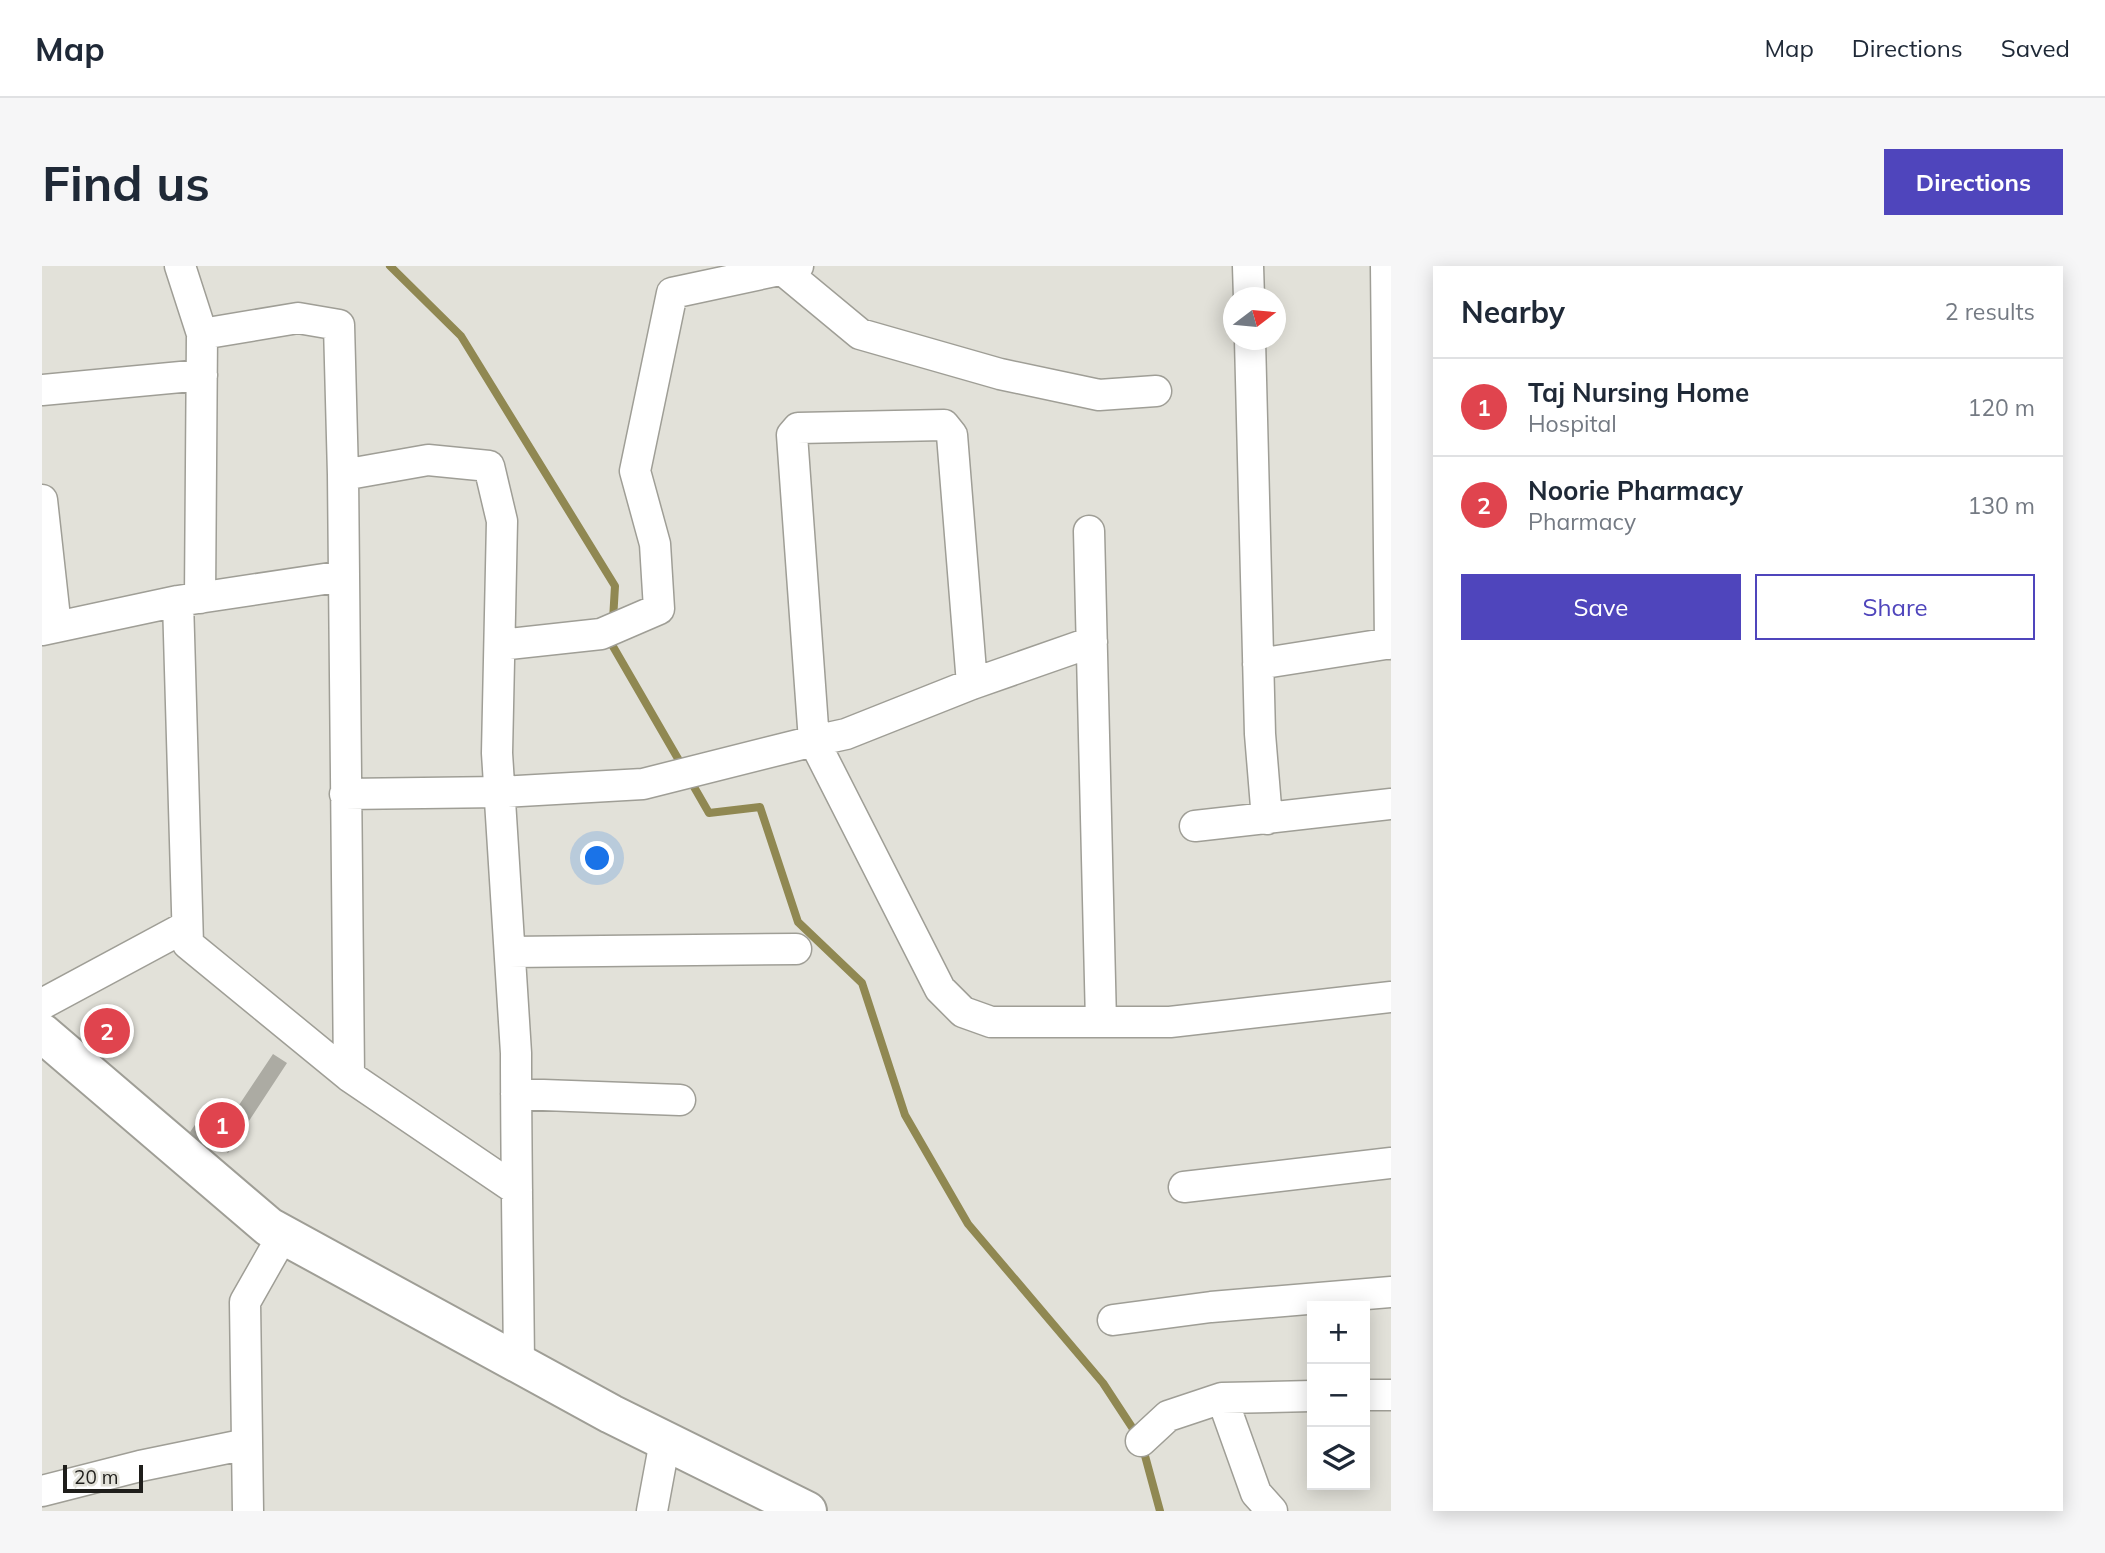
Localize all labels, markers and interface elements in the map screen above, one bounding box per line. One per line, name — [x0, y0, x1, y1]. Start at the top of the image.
text: Map — [35, 28, 105, 69]
text: Map — [1764, 33, 1814, 63]
text: Directions — [1852, 33, 1963, 63]
text: Saved — [2001, 33, 2070, 63]
button: Directions — [1884, 149, 2063, 215]
text: Find us — [42, 152, 210, 213]
north arrow — [1223, 287, 1286, 350]
text: Nearby — [1461, 293, 1565, 331]
text: 2 results — [1945, 297, 2035, 326]
text: Taj Nursing Home — [1528, 376, 1749, 409]
text: 1 — [1477, 393, 1491, 422]
text: 120 m — [1967, 393, 2035, 422]
text: Hospital — [1528, 409, 1617, 438]
text: Noorie Pharmacy — [1528, 474, 1743, 507]
text: 2 — [1477, 491, 1491, 520]
text: 130 m — [1967, 491, 2035, 520]
text: Pharmacy — [1528, 507, 1636, 536]
button: Save — [1461, 574, 1741, 640]
button: Share — [1755, 574, 2035, 640]
your location — [580, 841, 614, 875]
pin: 2 — [84, 1005, 130, 1057]
pin: 1 — [199, 1099, 245, 1151]
map controls — [1307, 1301, 1370, 1490]
button: + — [1307, 1301, 1370, 1364]
button: − — [1307, 1364, 1370, 1427]
button: layers — [1307, 1427, 1370, 1490]
scale bar — [63, 1462, 144, 1494]
text: 20 m — [74, 1465, 118, 1489]

